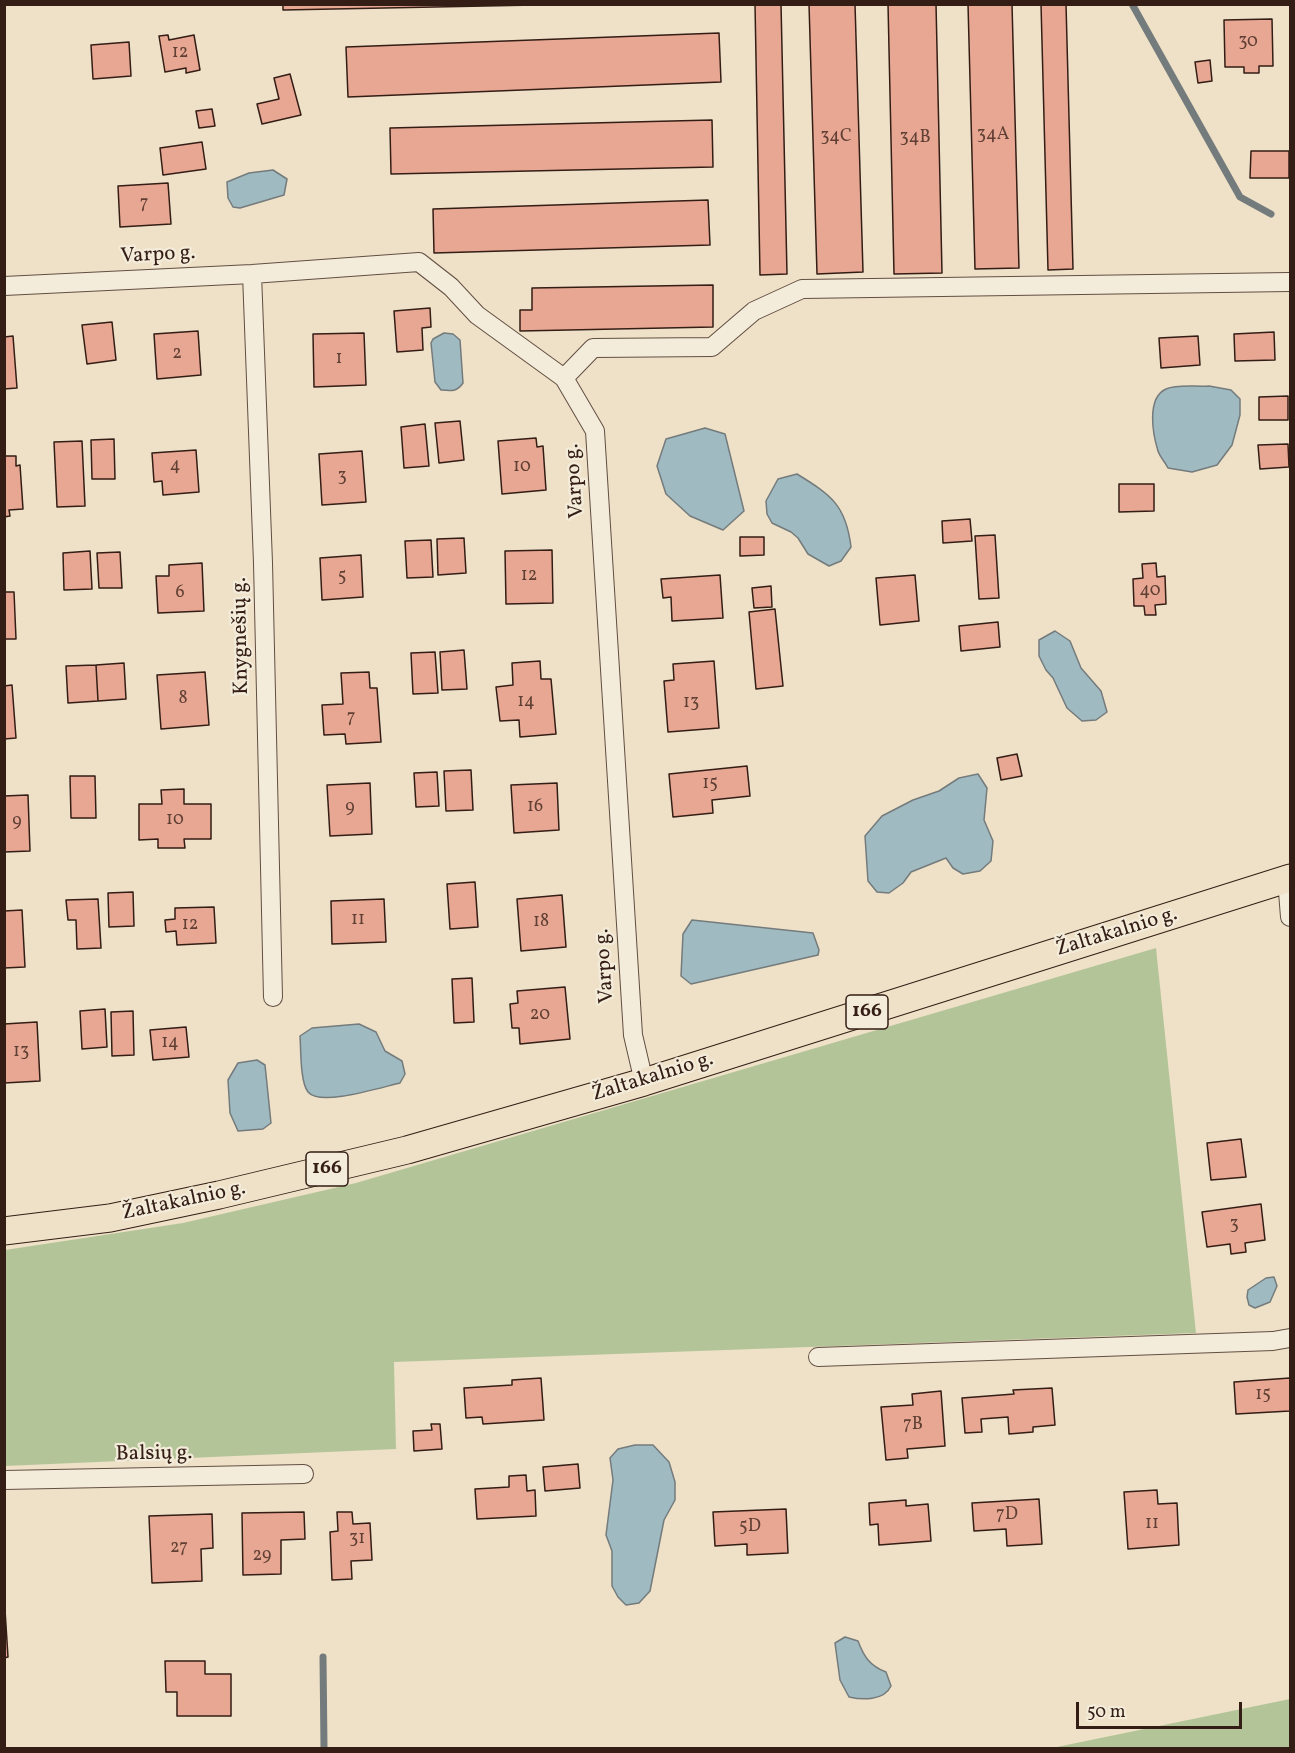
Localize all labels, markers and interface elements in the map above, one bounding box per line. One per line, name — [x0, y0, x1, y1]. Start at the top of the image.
house number: 30 — [1238, 32, 1258, 54]
house number: 12 — [172, 43, 188, 65]
house number: 34A — [977, 125, 1009, 147]
house number: 34C — [820, 127, 852, 149]
house number: 34B — [899, 128, 931, 150]
house number: 7 — [140, 194, 148, 216]
street label: Varpo g. — [120, 241, 196, 271]
house number: 2 — [172, 344, 182, 366]
house number: 1 — [336, 349, 342, 371]
street label: Varpo g. — [561, 443, 591, 519]
house number: 4 — [170, 456, 180, 478]
house number: 10 — [513, 457, 531, 479]
house number: 3 — [337, 467, 347, 489]
house number: 12 — [521, 566, 537, 588]
house number: 5 — [338, 567, 346, 589]
street label: Knygnešių g. — [228, 577, 256, 695]
house number: 40 — [1139, 581, 1161, 603]
house number: 6 — [175, 583, 185, 605]
house number: 8 — [178, 689, 188, 711]
house number: 14 — [517, 692, 535, 714]
house number: 13 — [683, 693, 699, 715]
house number: 7 — [347, 708, 355, 730]
house number: 15 — [702, 774, 718, 796]
house number: 16 — [527, 797, 543, 819]
house number: 9 — [345, 798, 355, 820]
house number: 10 — [166, 810, 184, 832]
house number: 9 — [12, 812, 22, 834]
street label: Žaltakalnio g. — [1053, 903, 1181, 963]
house number: 11 — [351, 910, 365, 932]
house number: 18 — [533, 912, 549, 934]
house number: 12 — [182, 915, 198, 937]
street label: Varpo g. — [591, 928, 621, 1004]
road number: 166 — [846, 995, 888, 1029]
house number: 20 — [530, 1005, 550, 1027]
house number: 14 — [161, 1033, 179, 1055]
house number: 13 — [13, 1042, 29, 1064]
street label: Žaltakalnio g. — [589, 1048, 717, 1108]
road number: 166 — [306, 1152, 348, 1186]
street label: Žaltakalnio g. — [120, 1177, 248, 1227]
house number: 3 — [1229, 1215, 1239, 1237]
house number: 15 — [1255, 1385, 1271, 1407]
house number: 7B — [903, 1415, 923, 1437]
street label: Balsių g. — [115, 1442, 193, 1468]
house number: 7D — [996, 1505, 1018, 1527]
house number: 11 — [1145, 1514, 1159, 1536]
house number: 5D — [739, 1517, 761, 1539]
house number: 31 — [349, 1529, 365, 1551]
house number: 27 — [170, 1538, 188, 1560]
house number: 29 — [253, 1546, 271, 1568]
scale bar — [1079, 1690, 1246, 1728]
text: 50 m — [1087, 1700, 1126, 1725]

